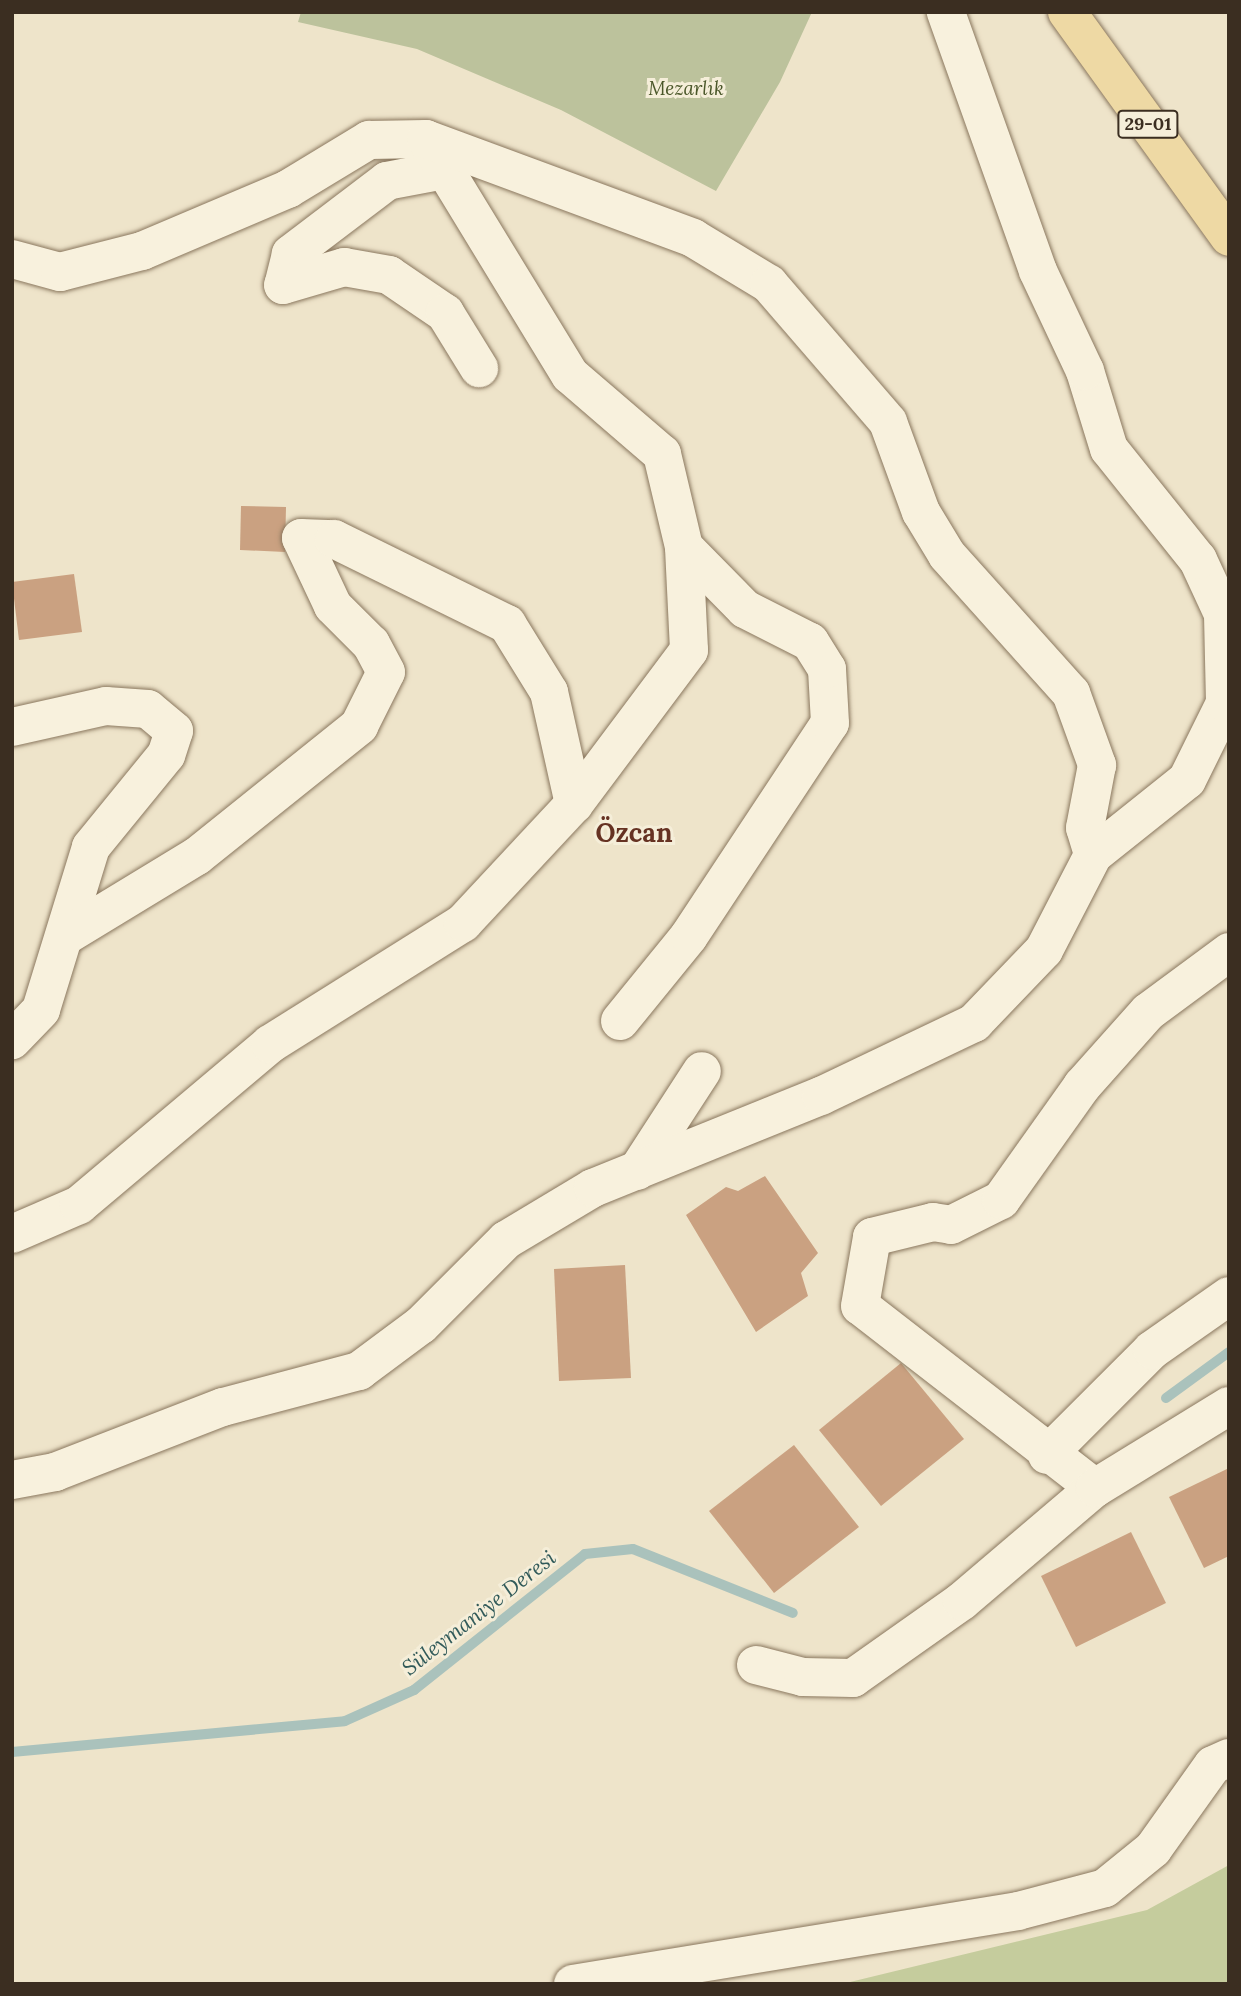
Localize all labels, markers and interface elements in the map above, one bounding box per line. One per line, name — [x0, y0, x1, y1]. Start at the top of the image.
park label: Mezarlık — [648, 78, 724, 100]
road number: 29-01 — [1116, 110, 1180, 139]
district label: Özcan — [595, 817, 673, 849]
water label: Süleymaniye Deresi — [397, 1545, 561, 1681]

